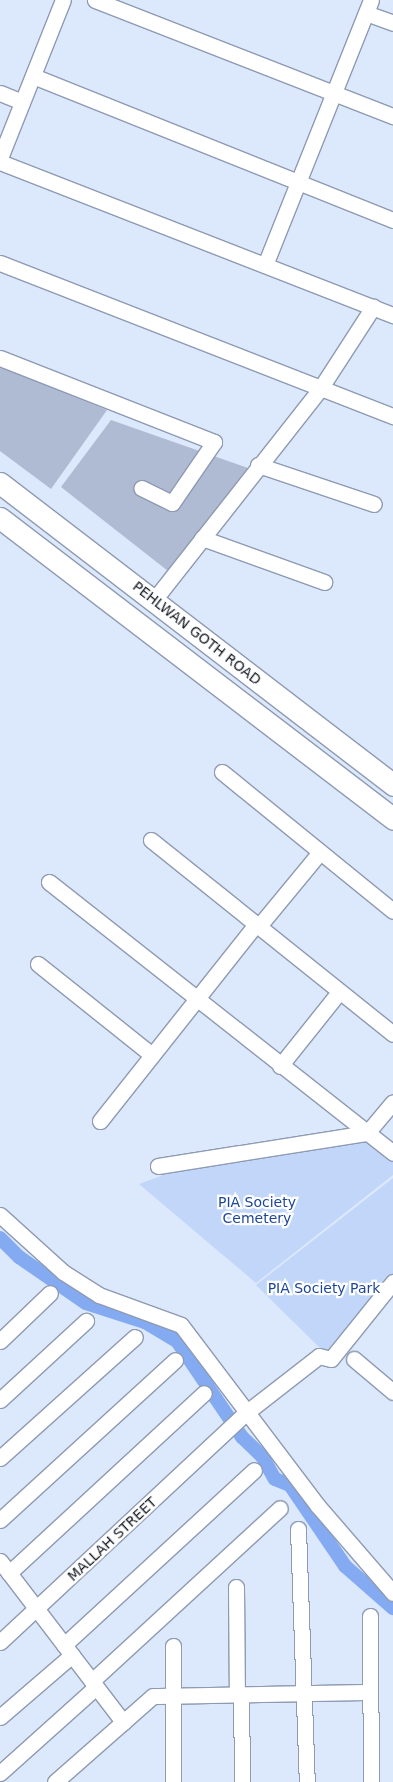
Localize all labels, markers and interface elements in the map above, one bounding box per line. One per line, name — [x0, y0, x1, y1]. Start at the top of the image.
street label: PEHLWAN GOTH ROAD — [130, 578, 264, 688]
park label: PIA Society Cemetery — [218, 1194, 296, 1226]
park label: PIA Society Park — [268, 1280, 380, 1296]
street label: MALLAH STREET — [64, 1493, 160, 1585]

